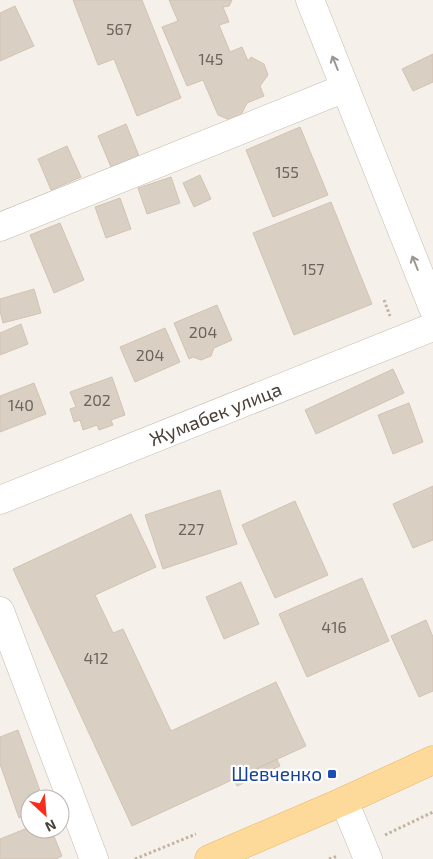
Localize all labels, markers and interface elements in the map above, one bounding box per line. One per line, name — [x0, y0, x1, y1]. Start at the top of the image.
house number: 567 — [106, 19, 132, 38]
house number: 145 — [199, 49, 223, 68]
one-way arrow — [330, 56, 340, 71]
house number: 155 — [275, 162, 299, 181]
one-way arrow — [410, 256, 419, 271]
house number: 157 — [301, 259, 325, 278]
house number: 204 — [189, 322, 217, 341]
house number: 204 — [136, 345, 164, 364]
street label: Жумабек улица — [146, 377, 285, 450]
house number: 202 — [83, 390, 111, 409]
house number: 140 — [8, 395, 34, 414]
house number: 227 — [178, 519, 204, 538]
house number: 416 — [321, 617, 347, 636]
house number: 412 — [83, 648, 109, 667]
place label: Шевченко — [231, 762, 322, 785]
marker: Шевченко — [326, 768, 338, 780]
north arrow — [20, 789, 70, 839]
text: N — [43, 816, 59, 836]

